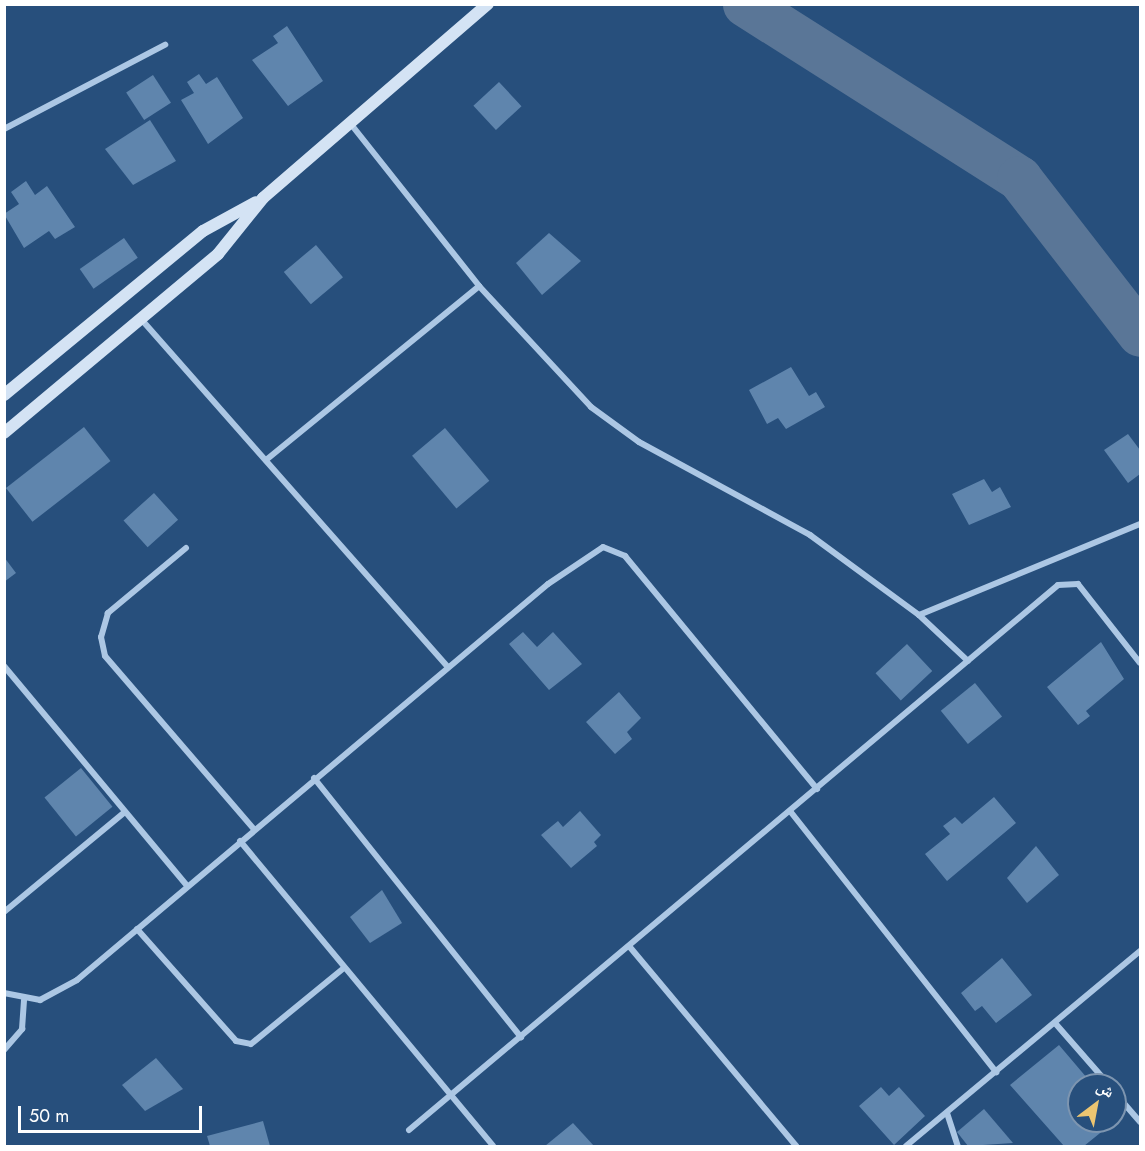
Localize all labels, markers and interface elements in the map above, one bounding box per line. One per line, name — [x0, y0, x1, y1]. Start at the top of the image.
north arrow — [1067, 1073, 1127, 1133]
text: ش — [1092, 1075, 1119, 1103]
scale bar — [21, 1094, 206, 1132]
text: 50 m — [29, 1103, 69, 1129]

